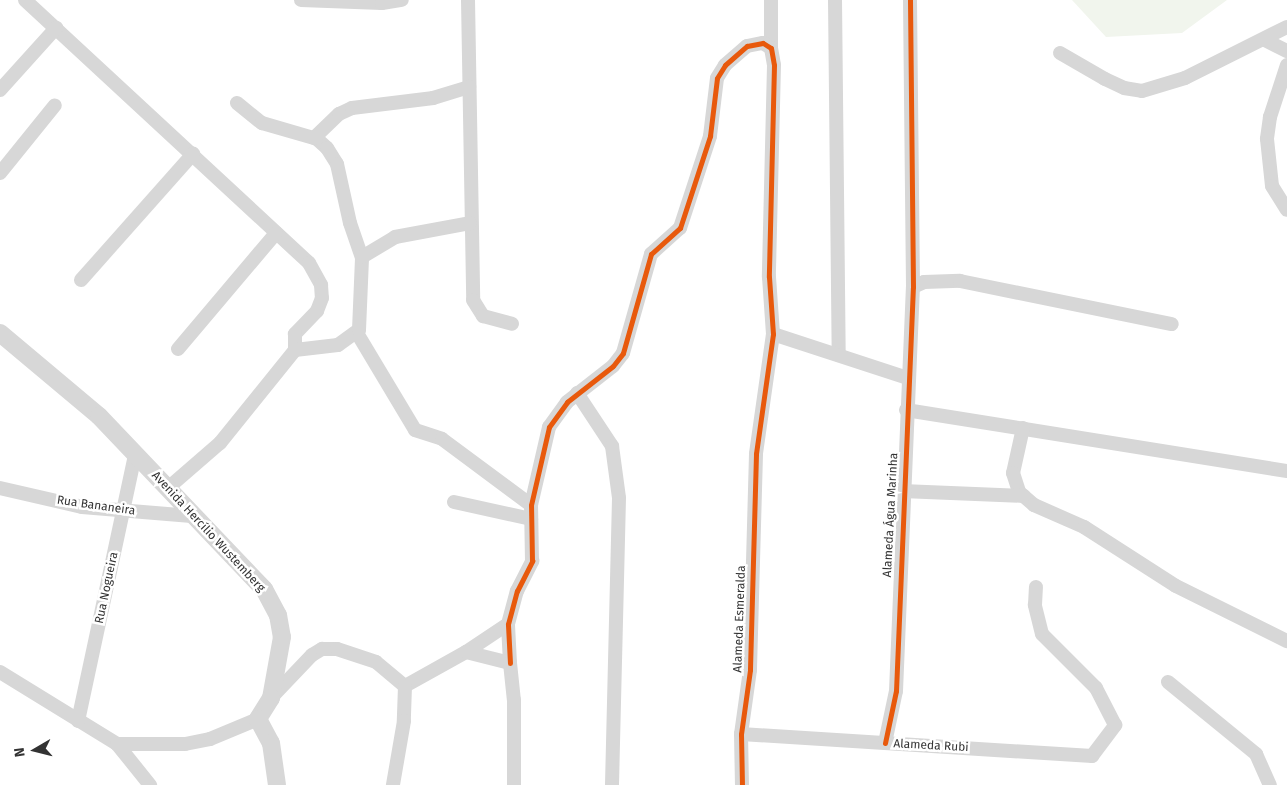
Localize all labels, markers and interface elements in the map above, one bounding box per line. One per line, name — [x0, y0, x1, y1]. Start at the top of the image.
street label: Alameda Água Marinha — [881, 452, 901, 578]
street label: Avenida Hercílio Wustemberg — [148, 469, 268, 595]
street label: Rua Bananeira — [56, 493, 136, 519]
street label: Rua Nogueira — [92, 551, 122, 625]
street label: Alameda Esmeralda — [731, 565, 749, 673]
north arrow — [10, 725, 60, 775]
street label: Alameda Rubi — [893, 737, 969, 755]
text: N — [11, 746, 29, 758]

